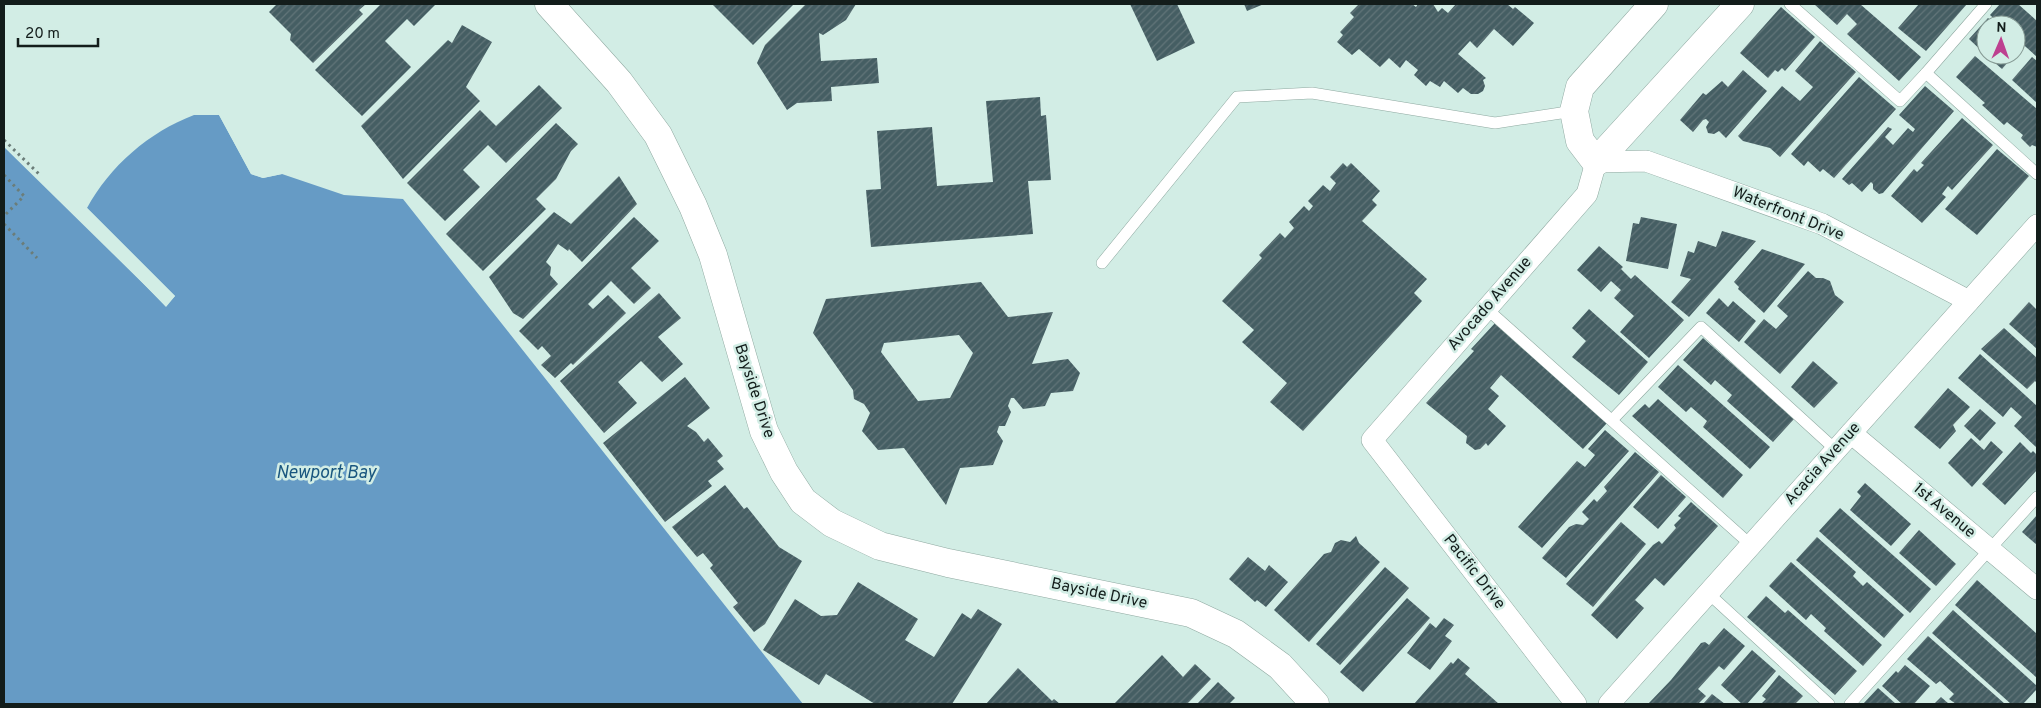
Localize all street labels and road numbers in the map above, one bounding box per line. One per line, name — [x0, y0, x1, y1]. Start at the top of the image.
street label: Waterfront Drive — [1729, 182, 1847, 246]
street label: Avocado Avenue — [1444, 253, 1536, 355]
street label: Bayside Drive — [729, 341, 779, 441]
street label: Acacia Avenue — [1781, 419, 1865, 509]
street label: 1st Avenue — [1909, 479, 1979, 543]
street label: Pacific Drive — [1439, 531, 1509, 613]
street label: Bayside Drive — [1049, 574, 1149, 614]

